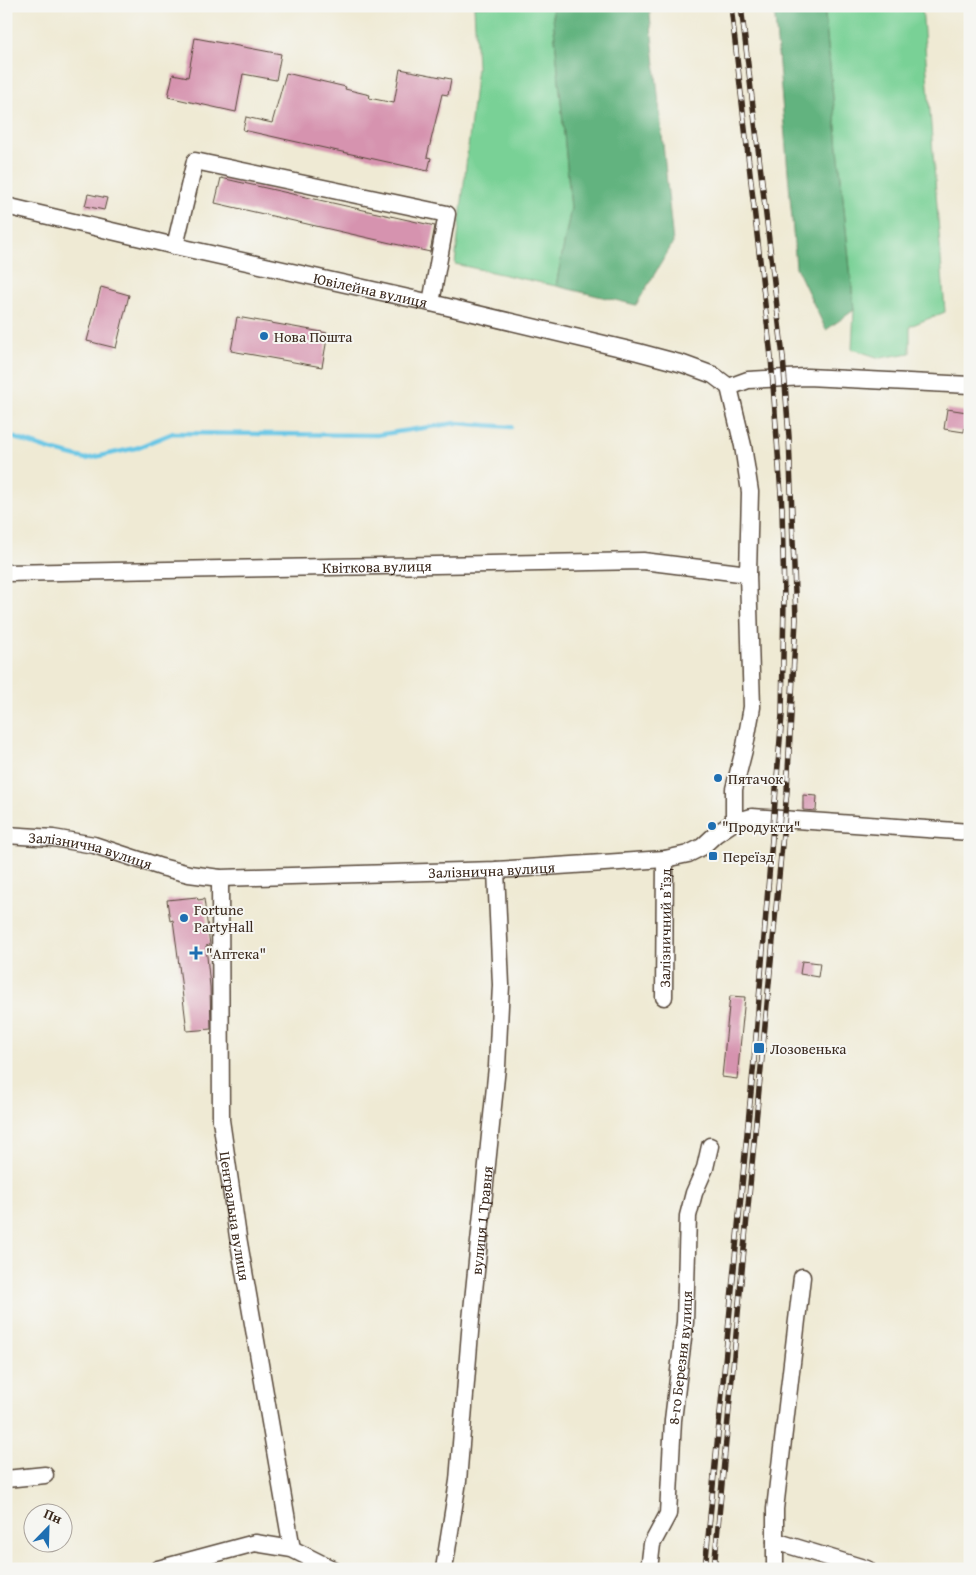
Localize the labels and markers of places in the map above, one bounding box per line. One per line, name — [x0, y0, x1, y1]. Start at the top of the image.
place label: Нова Пошта — [274, 326, 353, 347]
marker: Нова Пошта — [258, 330, 270, 342]
place label: Пятачок — [728, 768, 783, 789]
marker: Пятачок — [712, 772, 724, 784]
place label: "Продукти" — [722, 816, 800, 837]
marker: "Продукти" — [706, 820, 718, 832]
place label: Переїзд — [723, 846, 774, 867]
marker: Переїзд — [707, 850, 719, 862]
place label: Fortune PartyHall — [194, 899, 254, 937]
marker: Fortune PartyHall — [178, 912, 190, 924]
place label: "Аптека" — [206, 943, 266, 964]
marker: "Аптека" — [190, 947, 202, 959]
place label: Лозовенька — [770, 1038, 847, 1059]
marker: Лозовенька — [752, 1041, 766, 1055]

